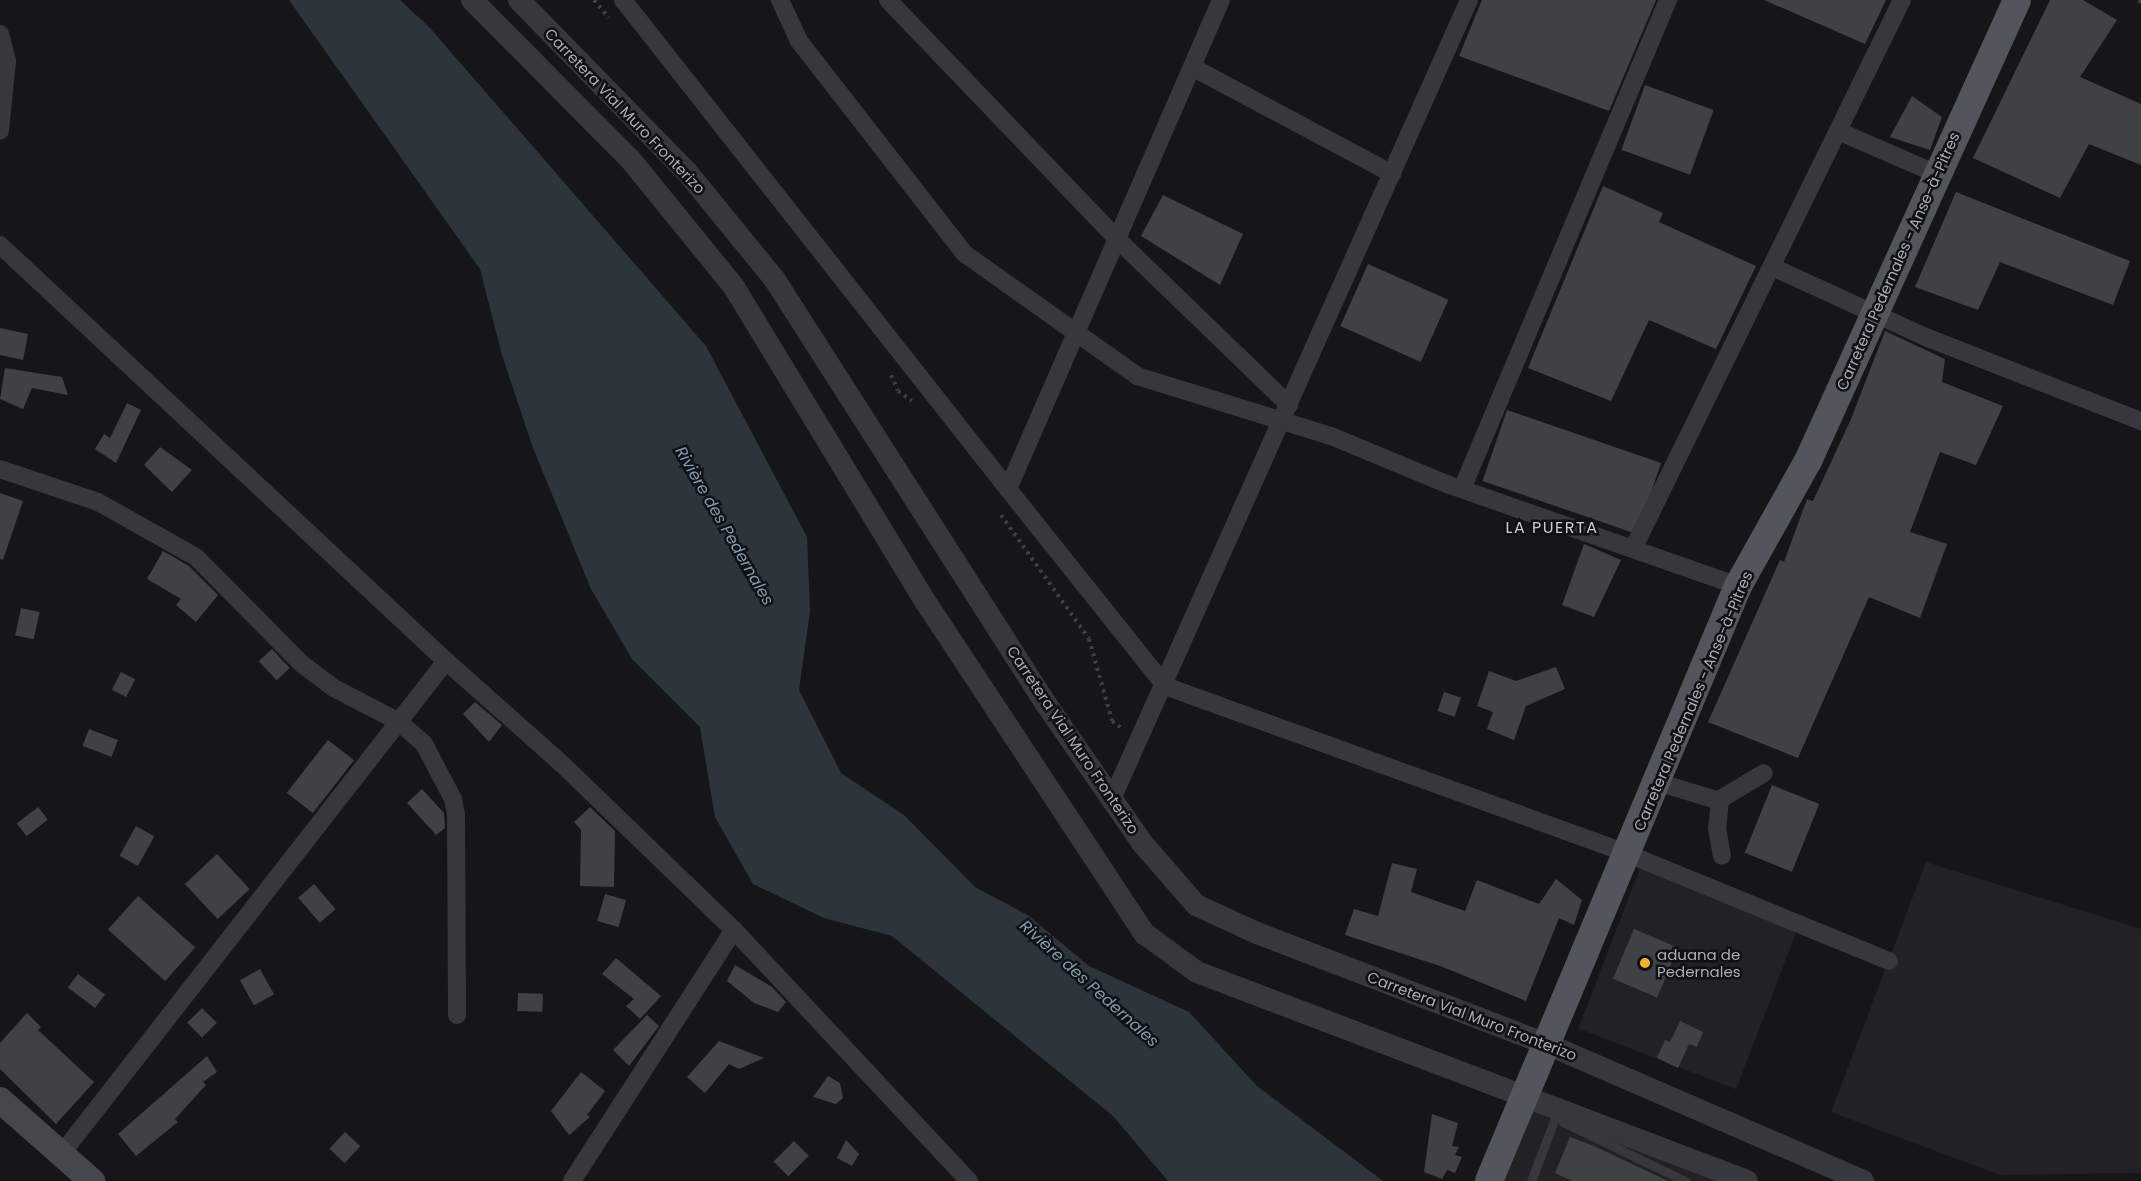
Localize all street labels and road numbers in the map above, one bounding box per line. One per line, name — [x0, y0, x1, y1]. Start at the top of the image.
street label: Carretera Vial Muro Fronterizo — [541, 25, 709, 197]
street label: Carretera Pedernales - Anse-à-Pitres — [1833, 129, 1963, 393]
street label: Carretera Pedernales - Anse-à-Pitres — [1630, 568, 1756, 834]
street label: Carretera Vial Muro Fronterizo — [1003, 643, 1143, 837]
street label: Carretera Vial Muro Fronterizo — [1365, 968, 1579, 1064]

